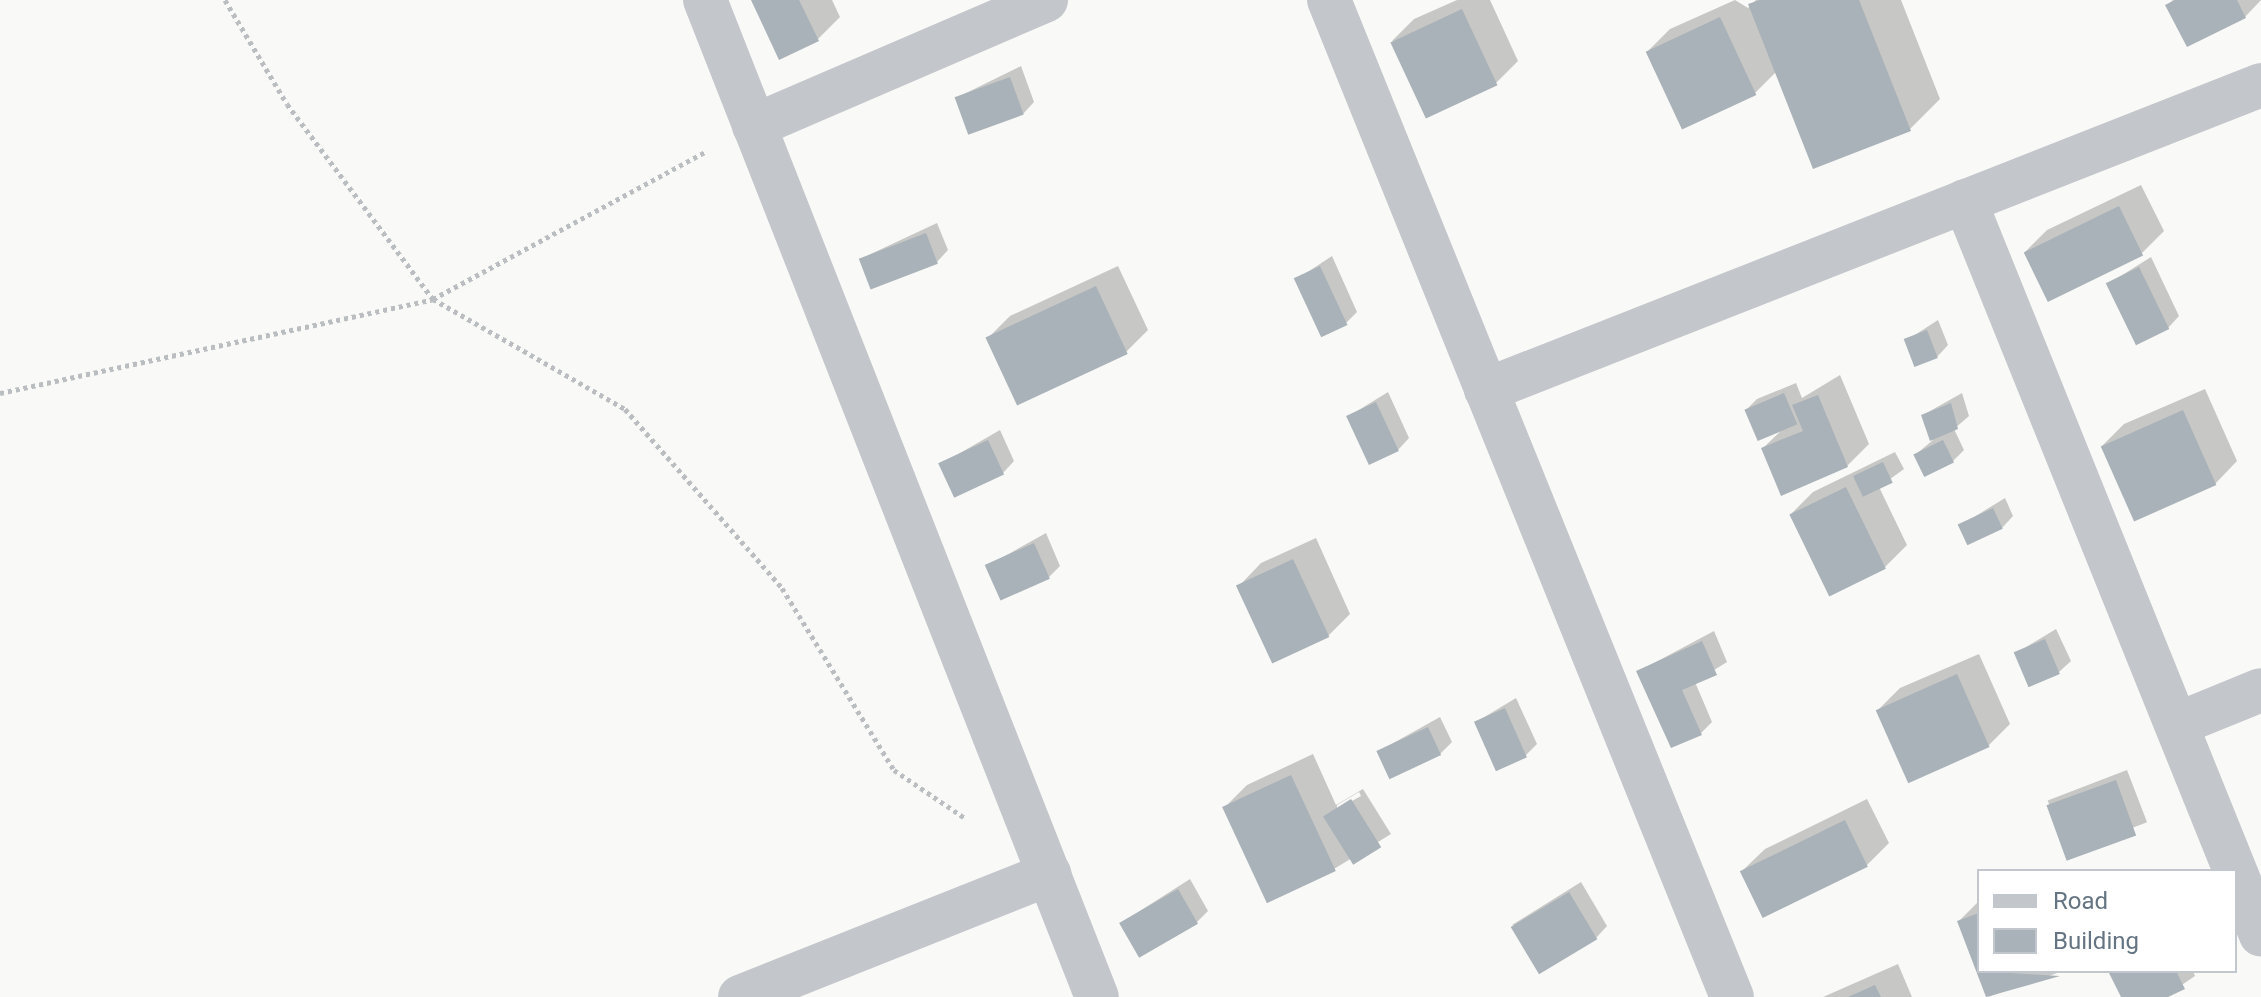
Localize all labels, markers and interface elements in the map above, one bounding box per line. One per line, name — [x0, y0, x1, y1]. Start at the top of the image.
legend — [1977, 869, 2237, 973]
text: Road — [2053, 887, 2108, 915]
text: Building — [2053, 927, 2139, 955]

